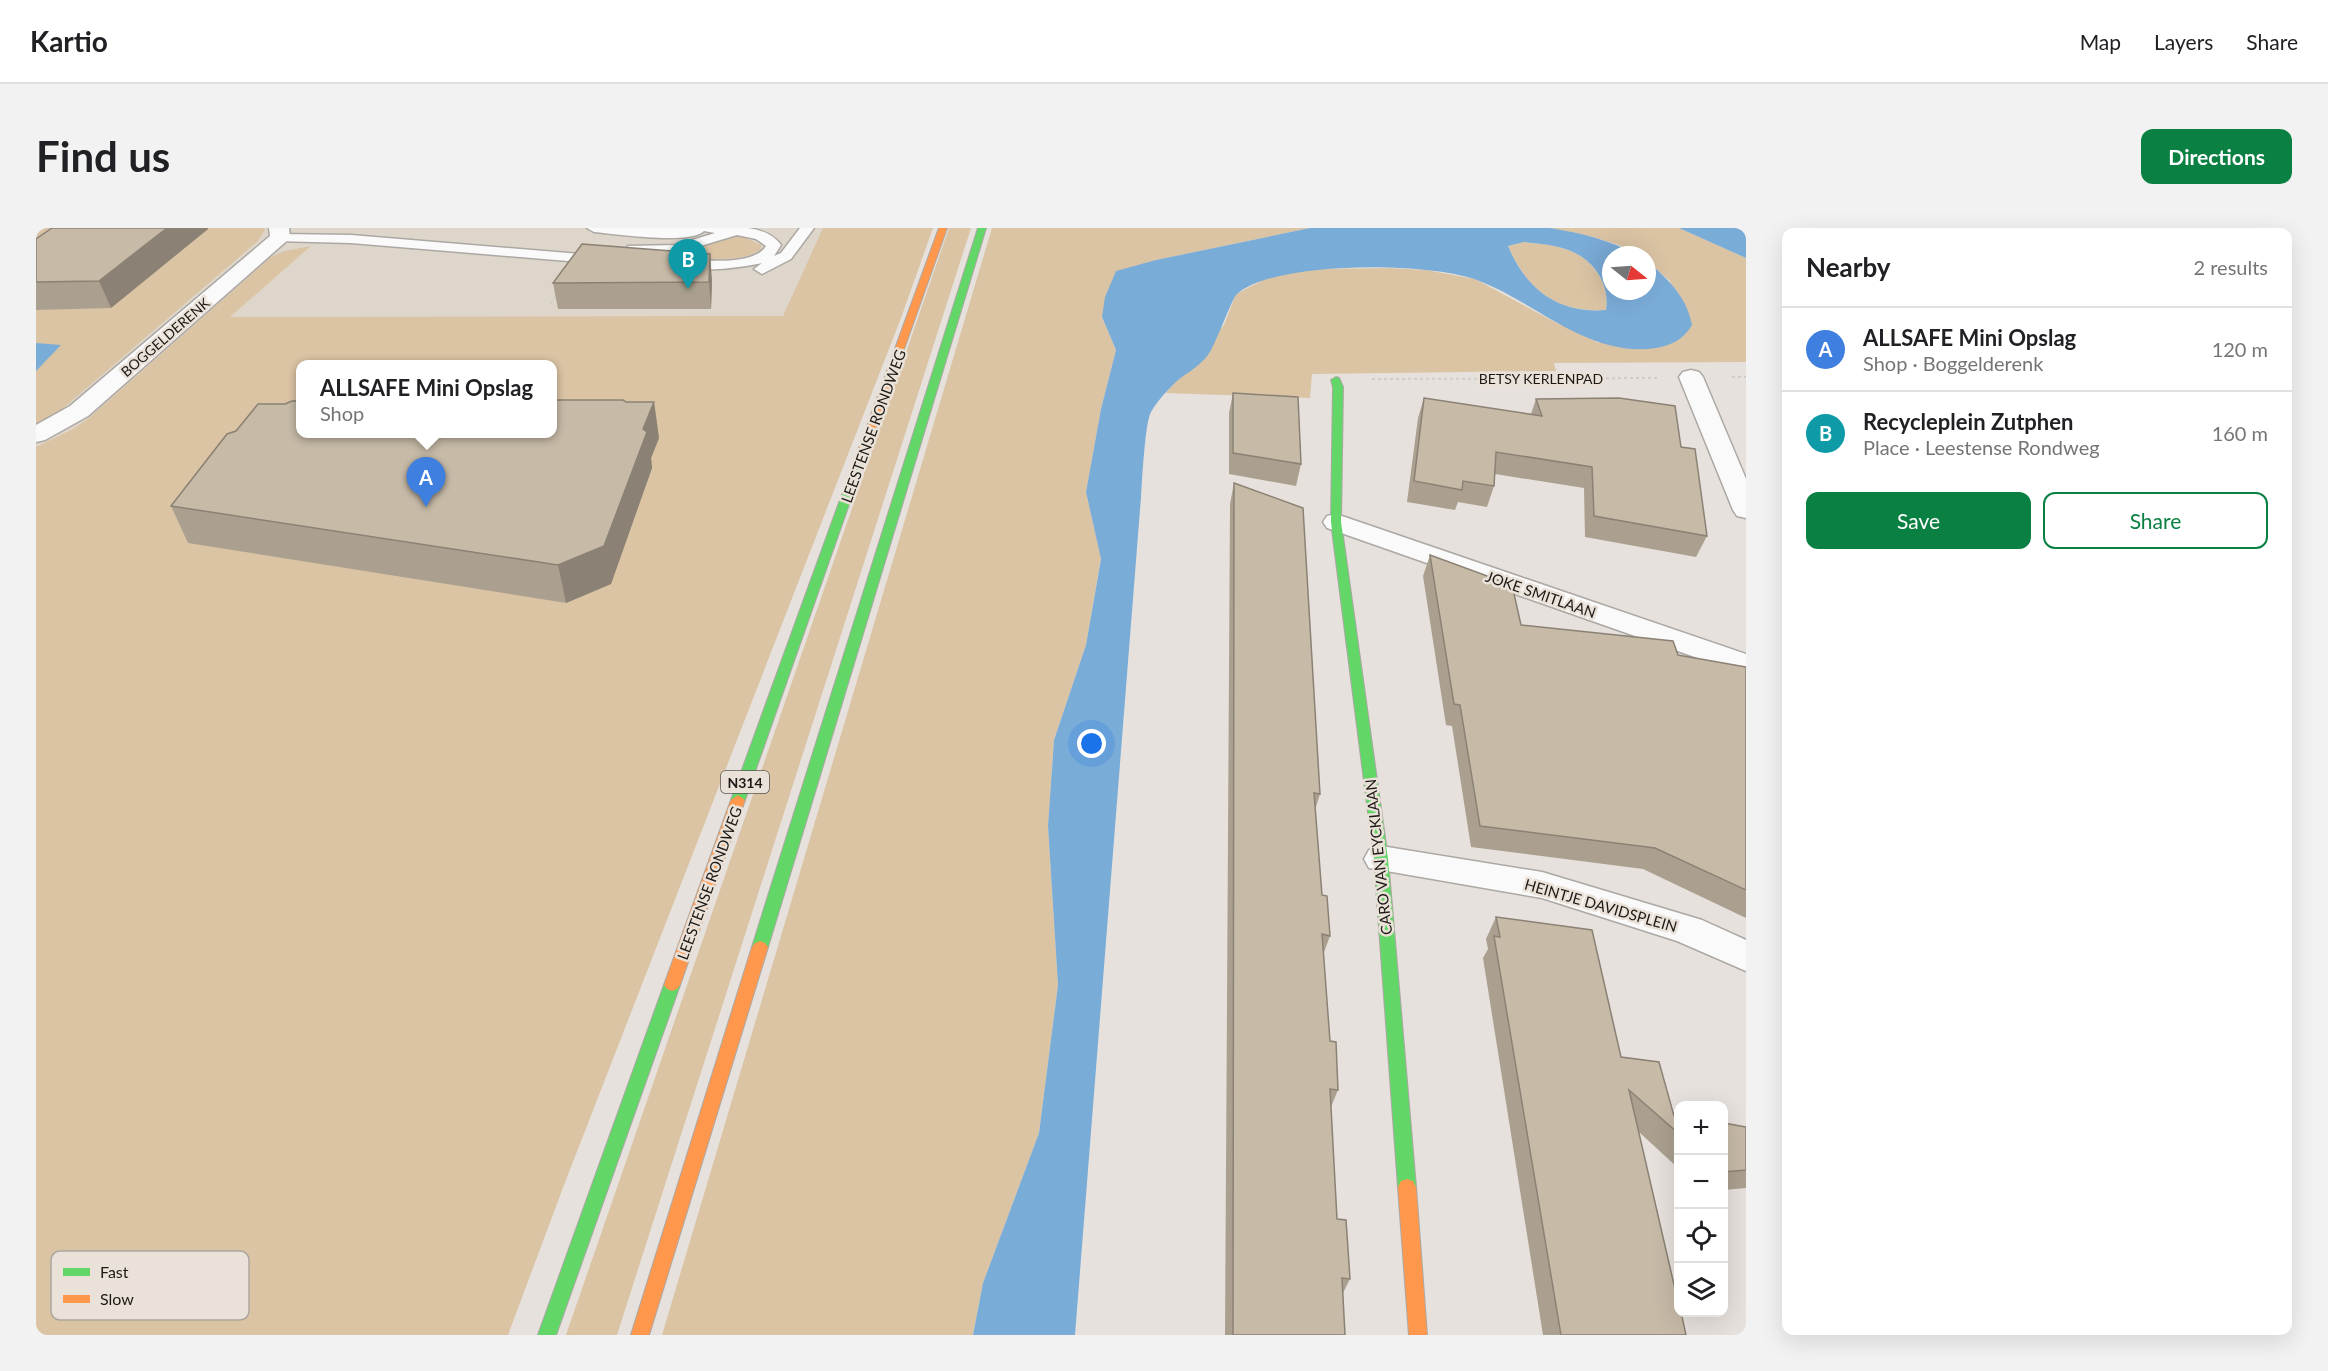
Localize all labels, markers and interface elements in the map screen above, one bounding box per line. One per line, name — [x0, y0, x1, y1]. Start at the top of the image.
text: Kartio — [30, 24, 108, 58]
text: Map — [2080, 29, 2121, 54]
text: Layers — [2154, 29, 2213, 54]
text: Share — [2246, 29, 2298, 54]
button: Directions — [2141, 129, 2292, 184]
text: Find us — [36, 131, 170, 181]
pin: B — [668, 239, 708, 289]
north arrow — [1602, 246, 1656, 300]
text: Nearby — [1806, 251, 1891, 283]
text: 2 results — [2193, 255, 2268, 279]
street label: BOGGELDERENK — [117, 294, 213, 380]
text: ALLSAFE Mini Opslag — [1863, 324, 2076, 351]
text: A — [1819, 337, 1832, 361]
text: 120 m — [2212, 337, 2268, 361]
street label: LEESTENSE RONDWEG — [837, 347, 909, 505]
text: Shop · Boggelderenk — [1863, 351, 2043, 375]
popup — [296, 360, 557, 438]
street label: BETSY KERLENPAD — [1479, 370, 1603, 387]
text: ALLSAFE Mini Opslag — [320, 374, 533, 401]
text: Shop — [320, 401, 364, 425]
text: Recycleplein Zutphen — [1863, 408, 2073, 435]
text: B — [1819, 421, 1832, 445]
text: 160 m — [2212, 421, 2268, 445]
text: Place · Leestense Rondweg — [1863, 435, 2100, 459]
pin: A — [406, 458, 446, 507]
button: Save — [1806, 492, 2031, 549]
button: Share — [2043, 492, 2268, 549]
street label: JOKE SMITLAAN — [1484, 567, 1598, 621]
your location — [1077, 729, 1106, 758]
road number: N314 — [721, 771, 769, 793]
street label: CARO VAN EYCKLAAN — [1361, 778, 1395, 936]
street label: LEESTENSE RONDWEG — [673, 804, 745, 962]
street label: HEINTJE DAVIDSPLEIN — [1523, 875, 1679, 935]
map controls — [1674, 1101, 1728, 1317]
button: + — [1674, 1101, 1728, 1155]
button: − — [1674, 1155, 1728, 1209]
button: locate — [1674, 1209, 1728, 1263]
legend — [51, 1251, 249, 1320]
text: Fast — [100, 1262, 129, 1281]
button: layers — [1674, 1263, 1728, 1317]
text: Slow — [100, 1289, 134, 1308]

